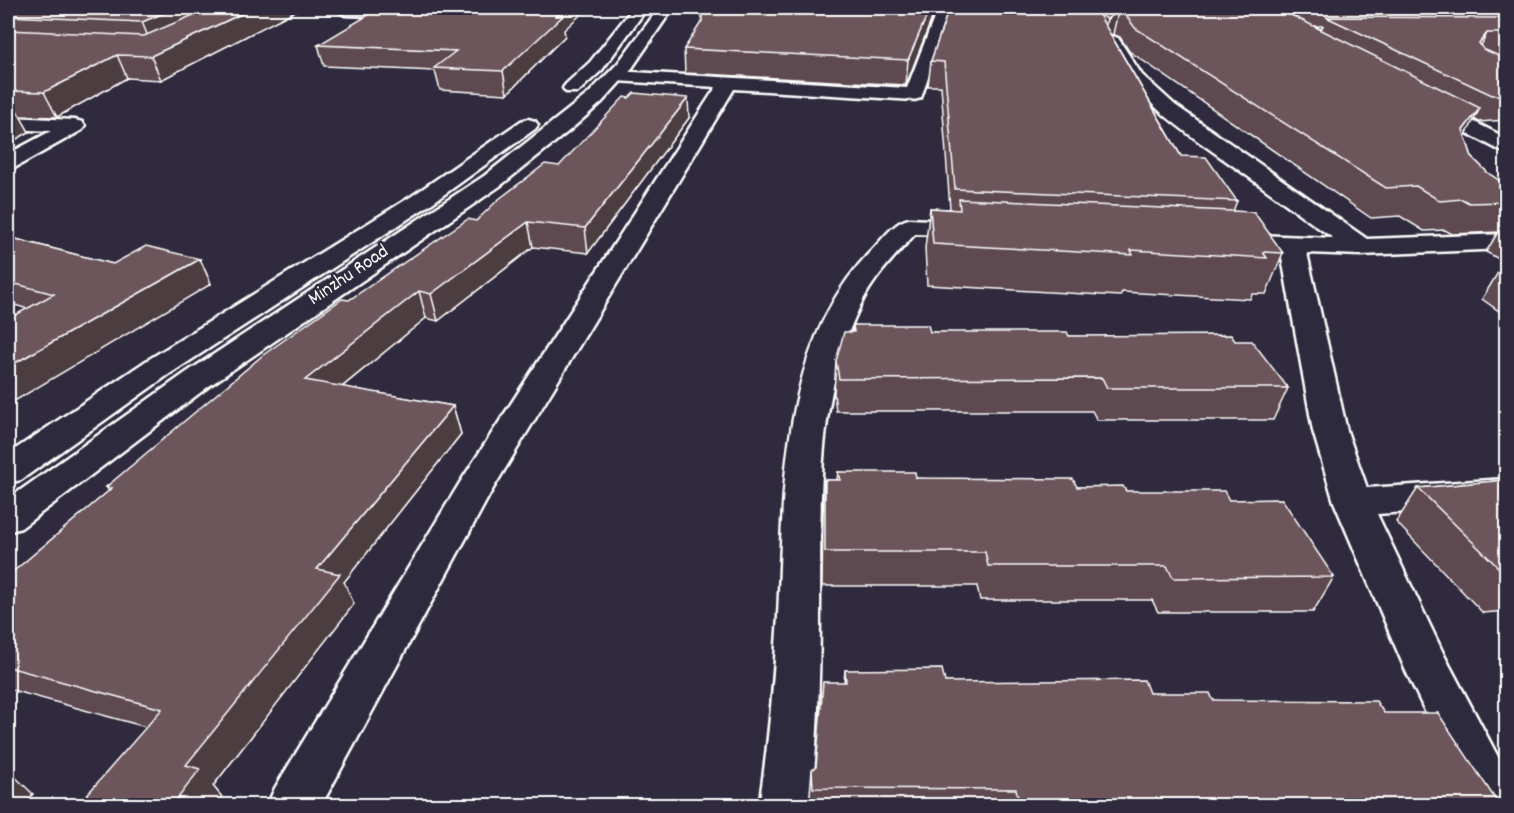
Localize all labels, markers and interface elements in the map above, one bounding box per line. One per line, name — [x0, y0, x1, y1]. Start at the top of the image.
street label: Minzhu Road — [303, 239, 395, 313]

